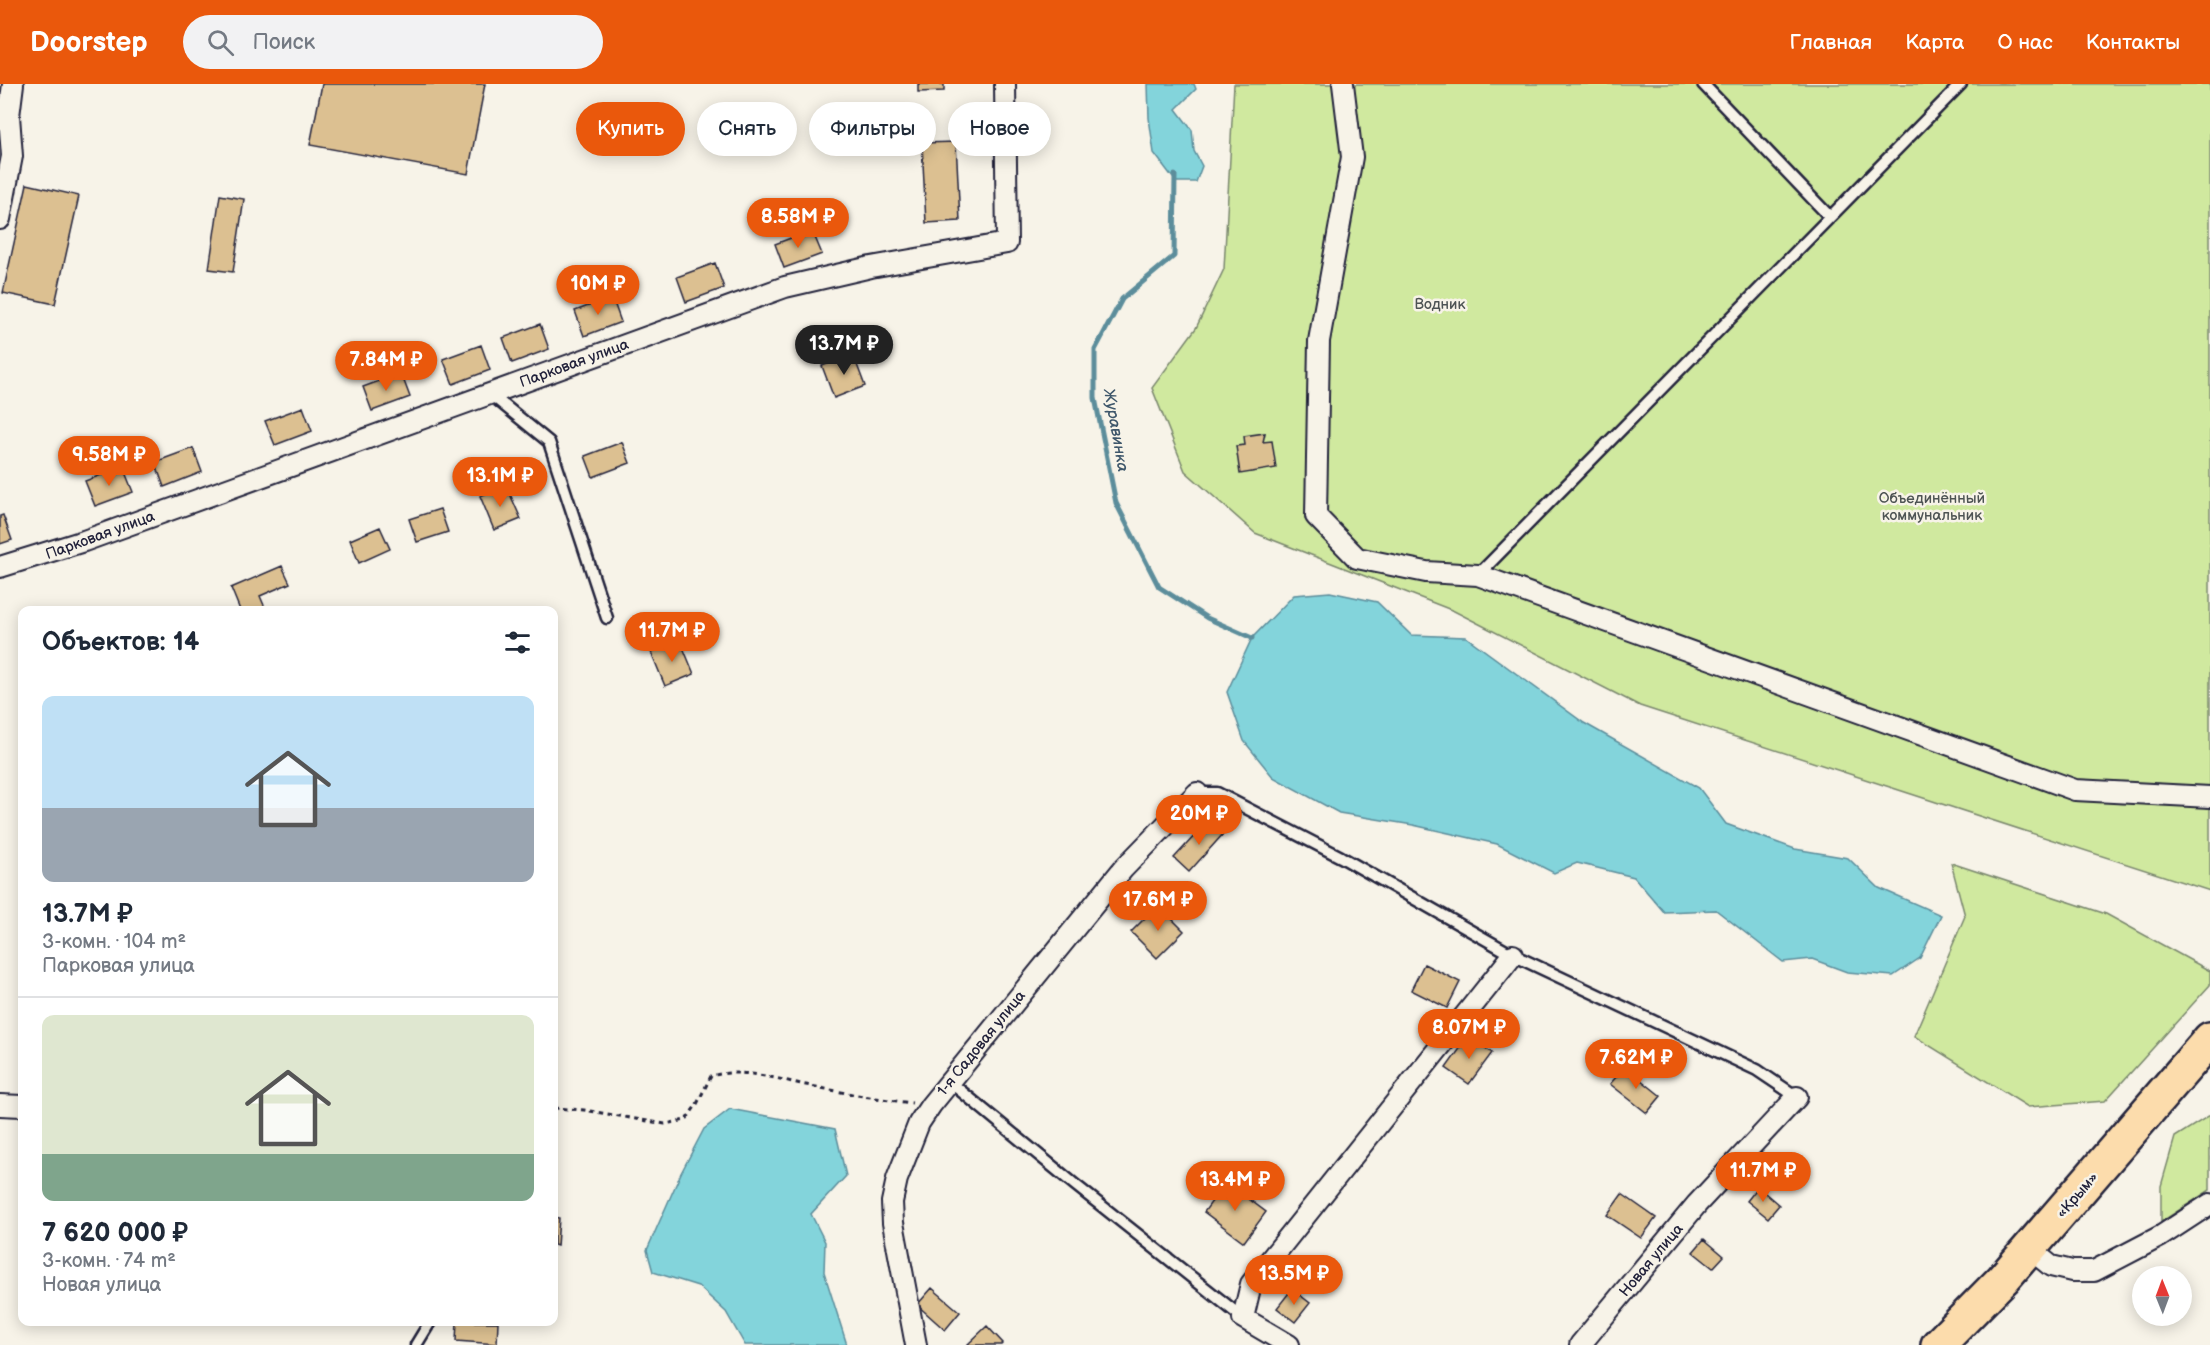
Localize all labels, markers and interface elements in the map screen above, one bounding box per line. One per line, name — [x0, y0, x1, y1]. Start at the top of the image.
search box — [183, 15, 603, 69]
text: Doorstep — [30, 26, 147, 59]
icon: search — [204, 26, 237, 59]
text: Поиск — [252, 29, 315, 56]
text: Главная — [1789, 30, 1872, 55]
text: Карта — [1905, 30, 1964, 55]
text: О нас — [1997, 30, 2053, 55]
text: Контакты — [2086, 30, 2180, 55]
chip: Купить — [576, 102, 685, 156]
chip: Снять — [697, 102, 797, 156]
chip: Фильтры — [809, 102, 936, 156]
chip: Новое — [948, 102, 1051, 156]
pin: 8.58M ₽ — [743, 198, 853, 249]
text: 8.58M ₽ — [761, 205, 835, 229]
pin: 10M ₽ — [556, 265, 640, 316]
text: 10M ₽ — [570, 272, 626, 296]
park label: Водник — [1415, 295, 1465, 314]
pin: 13.7M ₽ — [789, 325, 899, 376]
text: 13.7M ₽ — [809, 332, 879, 356]
street label: Парковая улица — [517, 335, 631, 392]
pin: 7.84M ₽ — [331, 341, 441, 392]
text: 7.84M ₽ — [349, 348, 423, 372]
water label: Журавинка — [1099, 386, 1132, 473]
pin: 9.58M ₽ — [54, 436, 164, 487]
text: 9.58M ₽ — [72, 443, 146, 467]
pin: 13.1M ₽ — [445, 457, 555, 508]
text: 13.1M ₽ — [466, 464, 534, 488]
park label: Объединённый коммунальник — [1879, 489, 1985, 525]
street label: Парковая улица — [43, 507, 157, 564]
pin: 11.7M ₽ — [617, 612, 727, 663]
text: 11.7M ₽ — [639, 619, 705, 643]
icon: filters — [501, 626, 534, 659]
text: Объектов: 14 — [42, 627, 199, 658]
icon: home — [234, 735, 342, 843]
pin: 20M ₽ — [1157, 795, 1241, 846]
text: 20M ₽ — [1170, 802, 1228, 826]
pin: 17.6M ₽ — [1103, 881, 1213, 932]
text: 17.6M ₽ — [1123, 888, 1193, 912]
text: 13.7M ₽ — [42, 899, 133, 930]
text: 3-комн. · 104 m² — [42, 930, 186, 954]
text: Парковая улица — [42, 954, 195, 978]
street label: 1-я Садовая улица — [933, 987, 1030, 1100]
pin: 8.07M ₽ — [1414, 1009, 1524, 1060]
text: 8.07M ₽ — [1432, 1016, 1506, 1040]
pin: 7.62M ₽ — [1581, 1039, 1691, 1090]
text: 7.62M ₽ — [1599, 1046, 1673, 1070]
icon: home — [234, 1054, 342, 1162]
pin: 11.7M ₽ — [1708, 1152, 1818, 1203]
text: 11.7M ₽ — [1730, 1159, 1796, 1183]
pin: 13.4M ₽ — [1180, 1161, 1290, 1212]
text: 13.4M ₽ — [1200, 1168, 1270, 1192]
street label: «Крым» — [2052, 1168, 2103, 1222]
text: 7 620 000 ₽ — [42, 1218, 188, 1249]
street label: Новая улица — [1615, 1220, 1688, 1301]
text: 3-комн. · 74 m² — [42, 1249, 176, 1273]
pin: 13.5M ₽ — [1239, 1255, 1349, 1306]
text: 13.5M ₽ — [1259, 1262, 1329, 1286]
north arrow — [2132, 1266, 2192, 1326]
map controls — [2132, 1266, 2192, 1326]
text: Новая улица — [42, 1273, 161, 1297]

